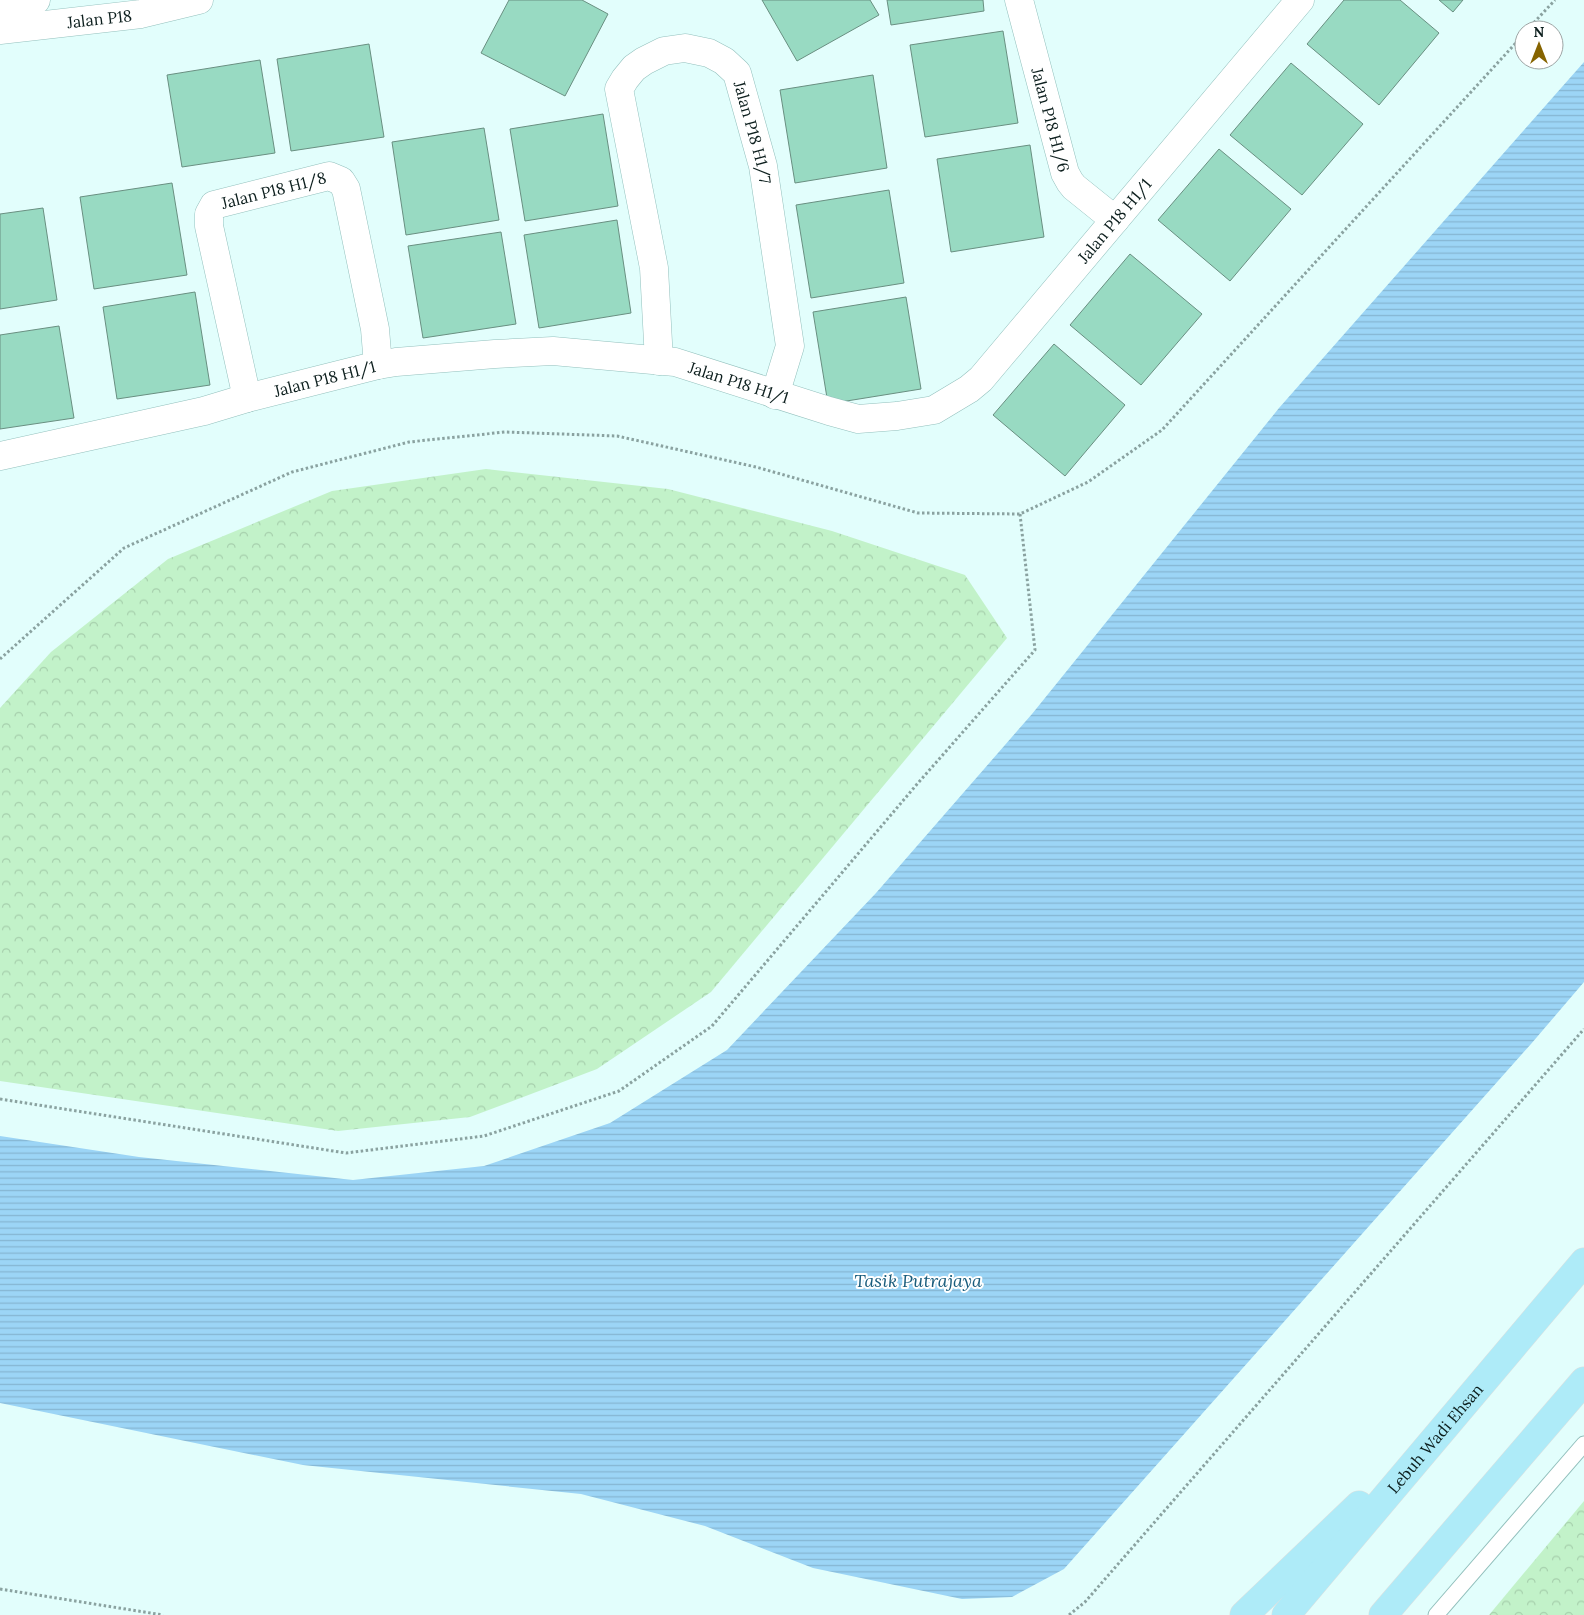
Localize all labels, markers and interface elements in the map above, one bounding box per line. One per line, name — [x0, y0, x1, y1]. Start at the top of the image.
street label: Jalan P18 — [65, 5, 133, 32]
north arrow — [1514, 20, 1564, 70]
text: N — [1534, 23, 1545, 41]
street label: Jalan P18 H1/6 — [1027, 64, 1074, 174]
street label: Jalan P18 H1/7 — [729, 78, 776, 186]
street label: Jalan P18 H1/8 — [218, 167, 328, 213]
street label: Jalan P18 H1/1 — [1073, 174, 1156, 268]
street label: Jalan P18 H1/1 — [271, 356, 378, 401]
street label: Jalan P18 H1/1 — [685, 357, 792, 408]
water label: Tasik Putrajaya — [854, 1269, 982, 1292]
street label: Lebuh Wadi Ehsan — [1383, 1379, 1487, 1497]

